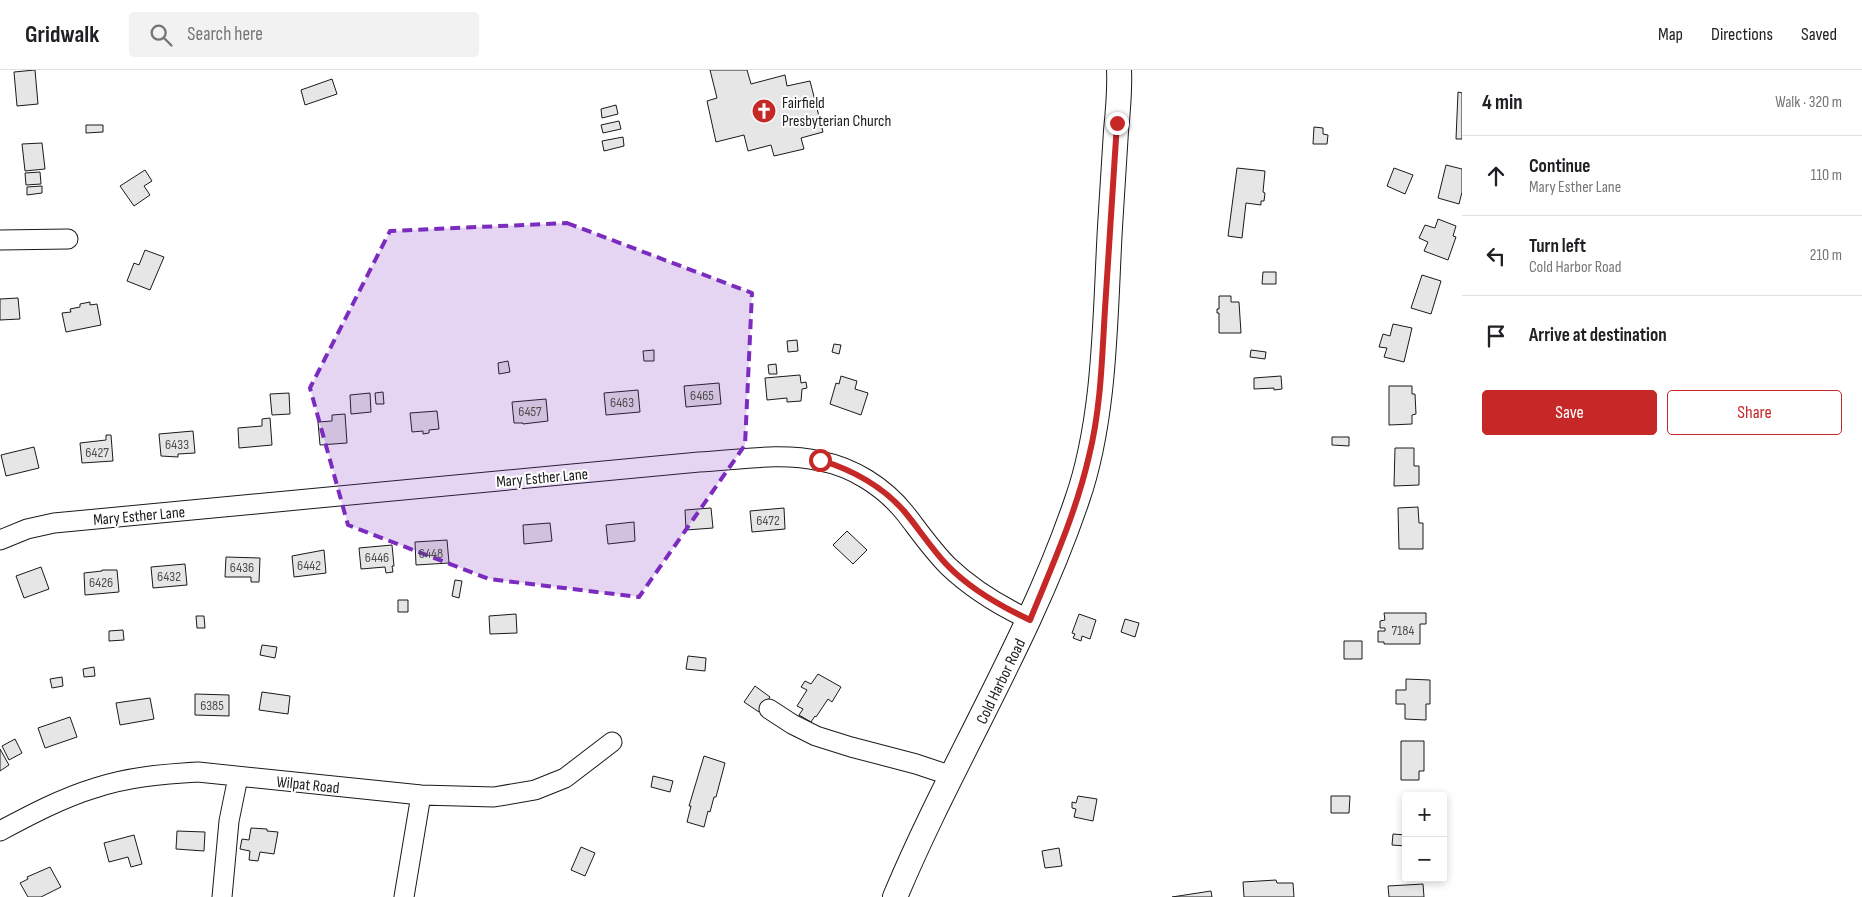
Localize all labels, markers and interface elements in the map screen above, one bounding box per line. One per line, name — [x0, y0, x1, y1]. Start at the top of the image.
search box — [129, 12, 479, 57]
text: Gridwalk — [25, 20, 99, 49]
icon: search — [147, 21, 175, 49]
text: Search here — [187, 23, 263, 46]
text: Map — [1658, 24, 1683, 45]
text: Directions — [1711, 24, 1773, 45]
text: Saved — [1801, 24, 1837, 45]
text: 4 min — [1482, 90, 1523, 115]
text: Walk · 320 m — [1775, 93, 1842, 112]
place label: Fairfield Presbyterian Church — [782, 94, 891, 131]
church icon: Fairfield Presbyterian Church — [751, 98, 777, 124]
route end — [1106, 112, 1129, 135]
text: Continue — [1529, 155, 1590, 178]
icon: ahead — [1482, 162, 1510, 190]
text: 110 m — [1811, 166, 1842, 185]
text: Mary Esther Lane — [1529, 178, 1621, 197]
text: Turn left — [1529, 235, 1586, 258]
icon: left — [1482, 242, 1510, 270]
text: 210 m — [1810, 246, 1842, 265]
text: Cold Harbor Road — [1529, 258, 1621, 277]
icon: arrive — [1482, 322, 1510, 350]
text: Arrive at destination — [1529, 324, 1667, 347]
house number: 6465 — [690, 387, 714, 404]
button: Save — [1482, 390, 1657, 435]
button: Share — [1667, 390, 1842, 435]
house number: 6463 — [610, 394, 634, 411]
house number: 6457 — [518, 403, 542, 420]
house number: 6433 — [165, 436, 189, 453]
house number: 6427 — [85, 444, 109, 461]
route start — [809, 449, 832, 472]
street label: Mary Esther Lane — [495, 465, 589, 492]
street label: Mary Esther Lane — [92, 503, 186, 530]
house number: 6472 — [756, 512, 780, 529]
house number: 6448 — [419, 545, 443, 562]
house number: 6446 — [365, 549, 389, 566]
house number: 6442 — [297, 557, 321, 574]
house number: 6436 — [230, 559, 254, 576]
house number: 6432 — [157, 568, 181, 585]
house number: 6426 — [89, 574, 113, 591]
house number: 7184 — [1392, 622, 1415, 639]
street label: Cold Harbor Road — [973, 636, 1030, 727]
house number: 6385 — [200, 697, 224, 714]
street label: Wilpat Road — [275, 773, 340, 798]
map controls — [1402, 792, 1447, 882]
button: + — [1402, 792, 1447, 837]
button: − — [1402, 837, 1447, 882]

